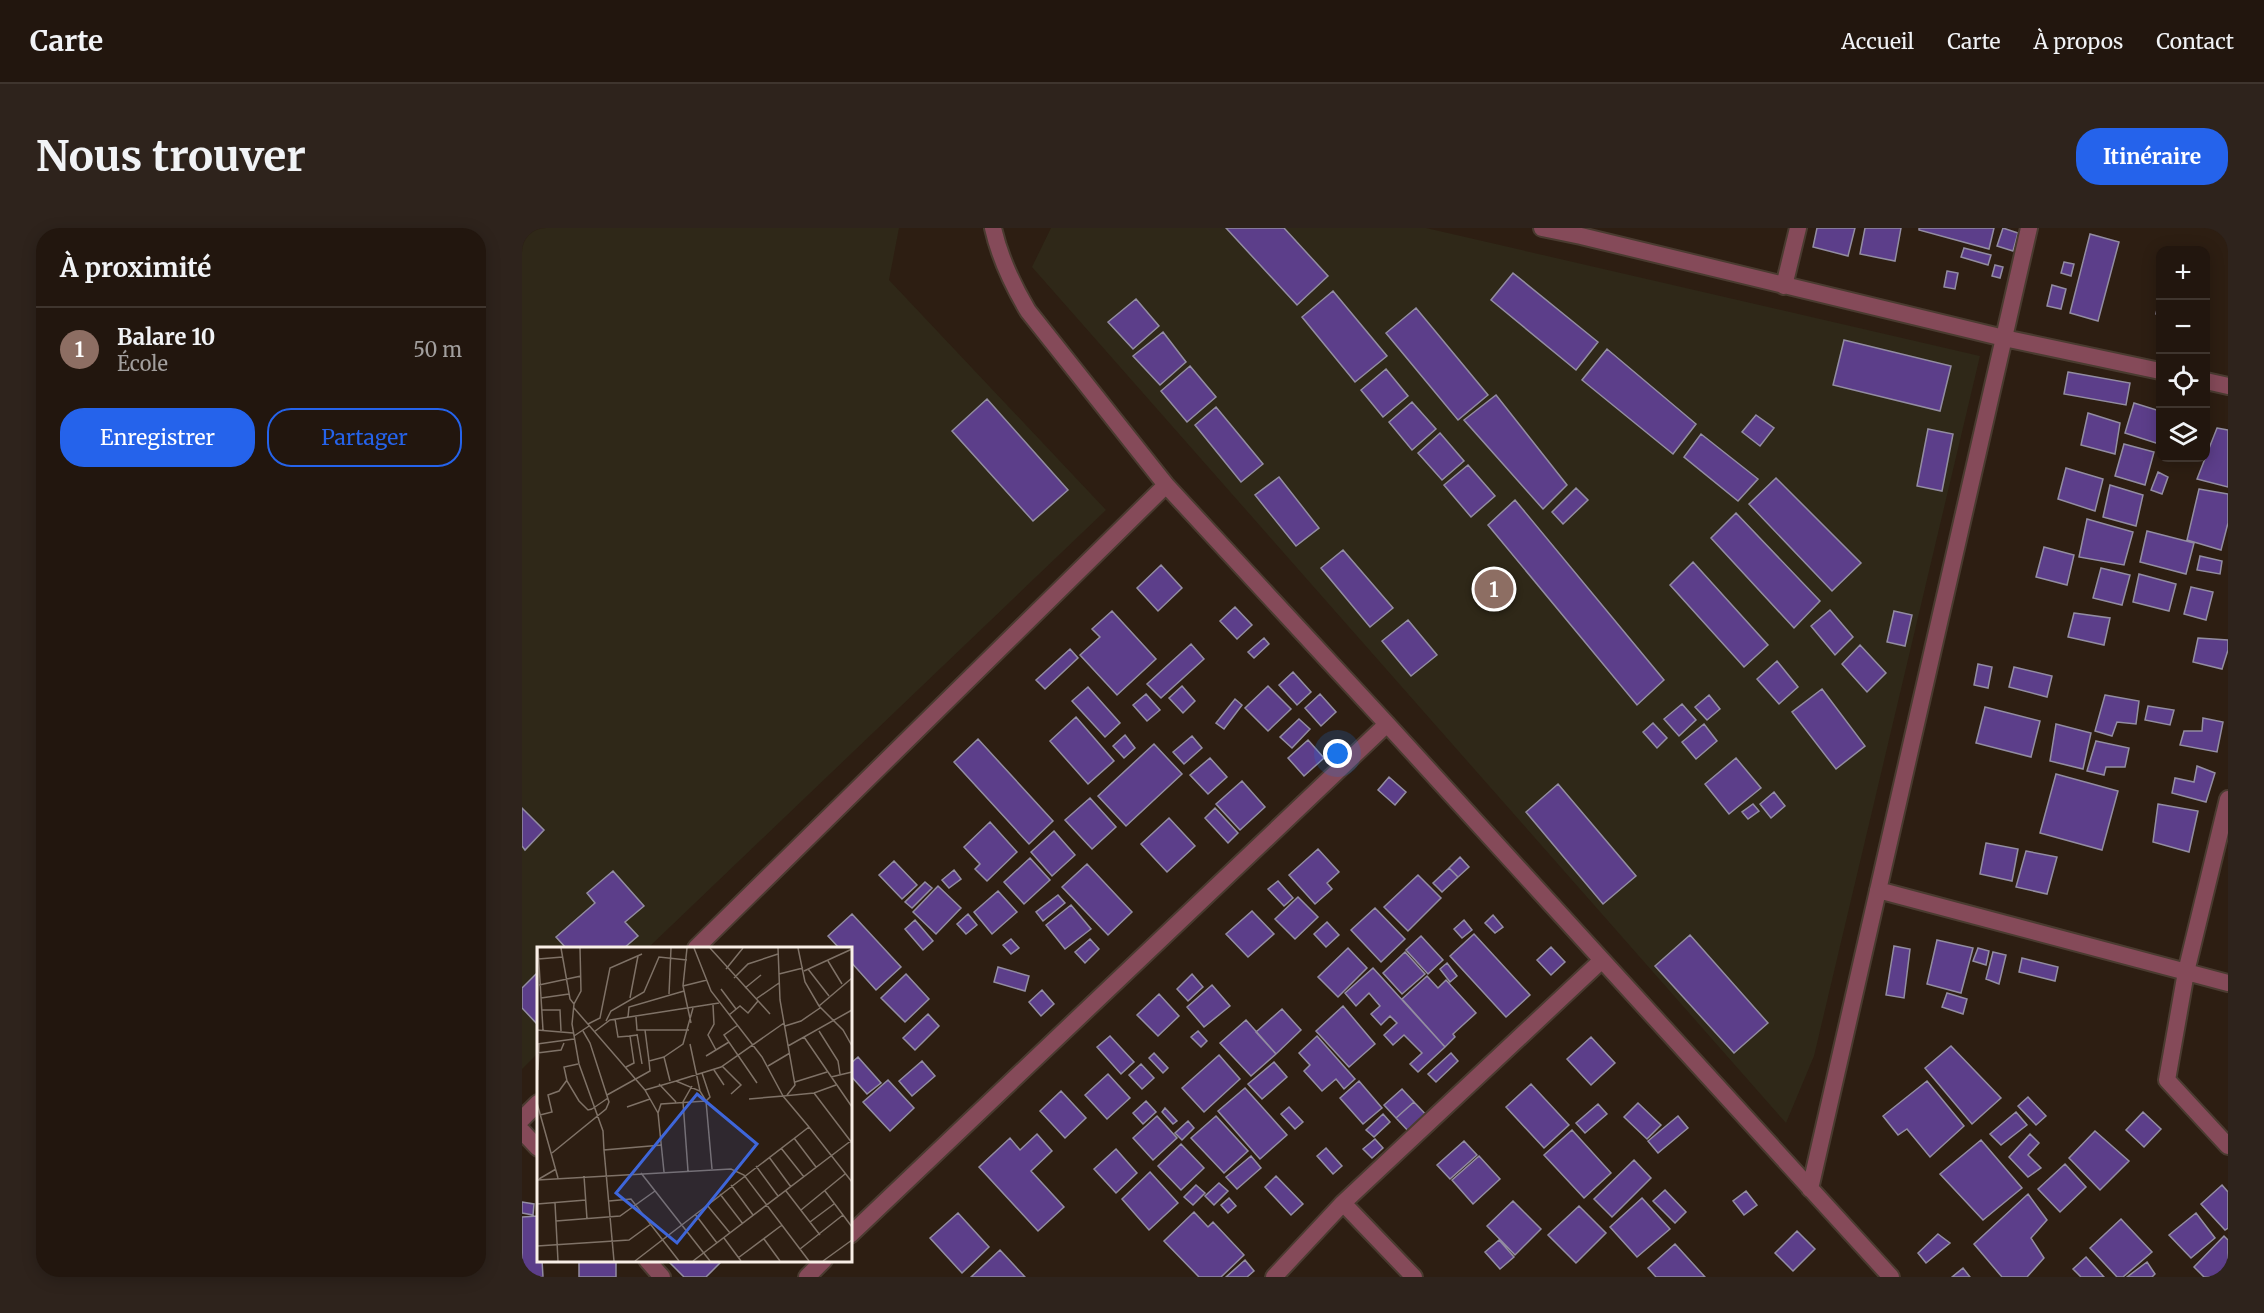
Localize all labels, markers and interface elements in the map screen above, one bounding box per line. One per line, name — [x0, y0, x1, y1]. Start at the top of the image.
text: Carte — [30, 23, 103, 59]
text: Accueil — [1841, 28, 1914, 55]
text: Carte — [1947, 28, 2001, 55]
text: À propos — [2034, 28, 2123, 55]
text: Contact — [2156, 28, 2234, 55]
button: Itinéraire — [2076, 128, 2228, 185]
text: Nous trouver — [36, 130, 306, 182]
map controls — [2156, 246, 2210, 462]
button: + — [2156, 246, 2210, 300]
text: À proximité — [60, 251, 211, 284]
button: − — [2156, 300, 2210, 354]
text: Balare 10 — [117, 323, 215, 351]
text: 1 — [75, 337, 84, 362]
text: 50 m — [413, 337, 462, 362]
text: École — [117, 351, 168, 376]
button: locate — [2156, 354, 2210, 408]
button: Enregistrer — [60, 408, 255, 467]
button: Partager — [267, 408, 462, 467]
button: layers — [2156, 408, 2210, 462]
pin: 1 — [1474, 566, 1514, 612]
your location — [1323, 739, 1352, 768]
inset map — [537, 947, 852, 1262]

